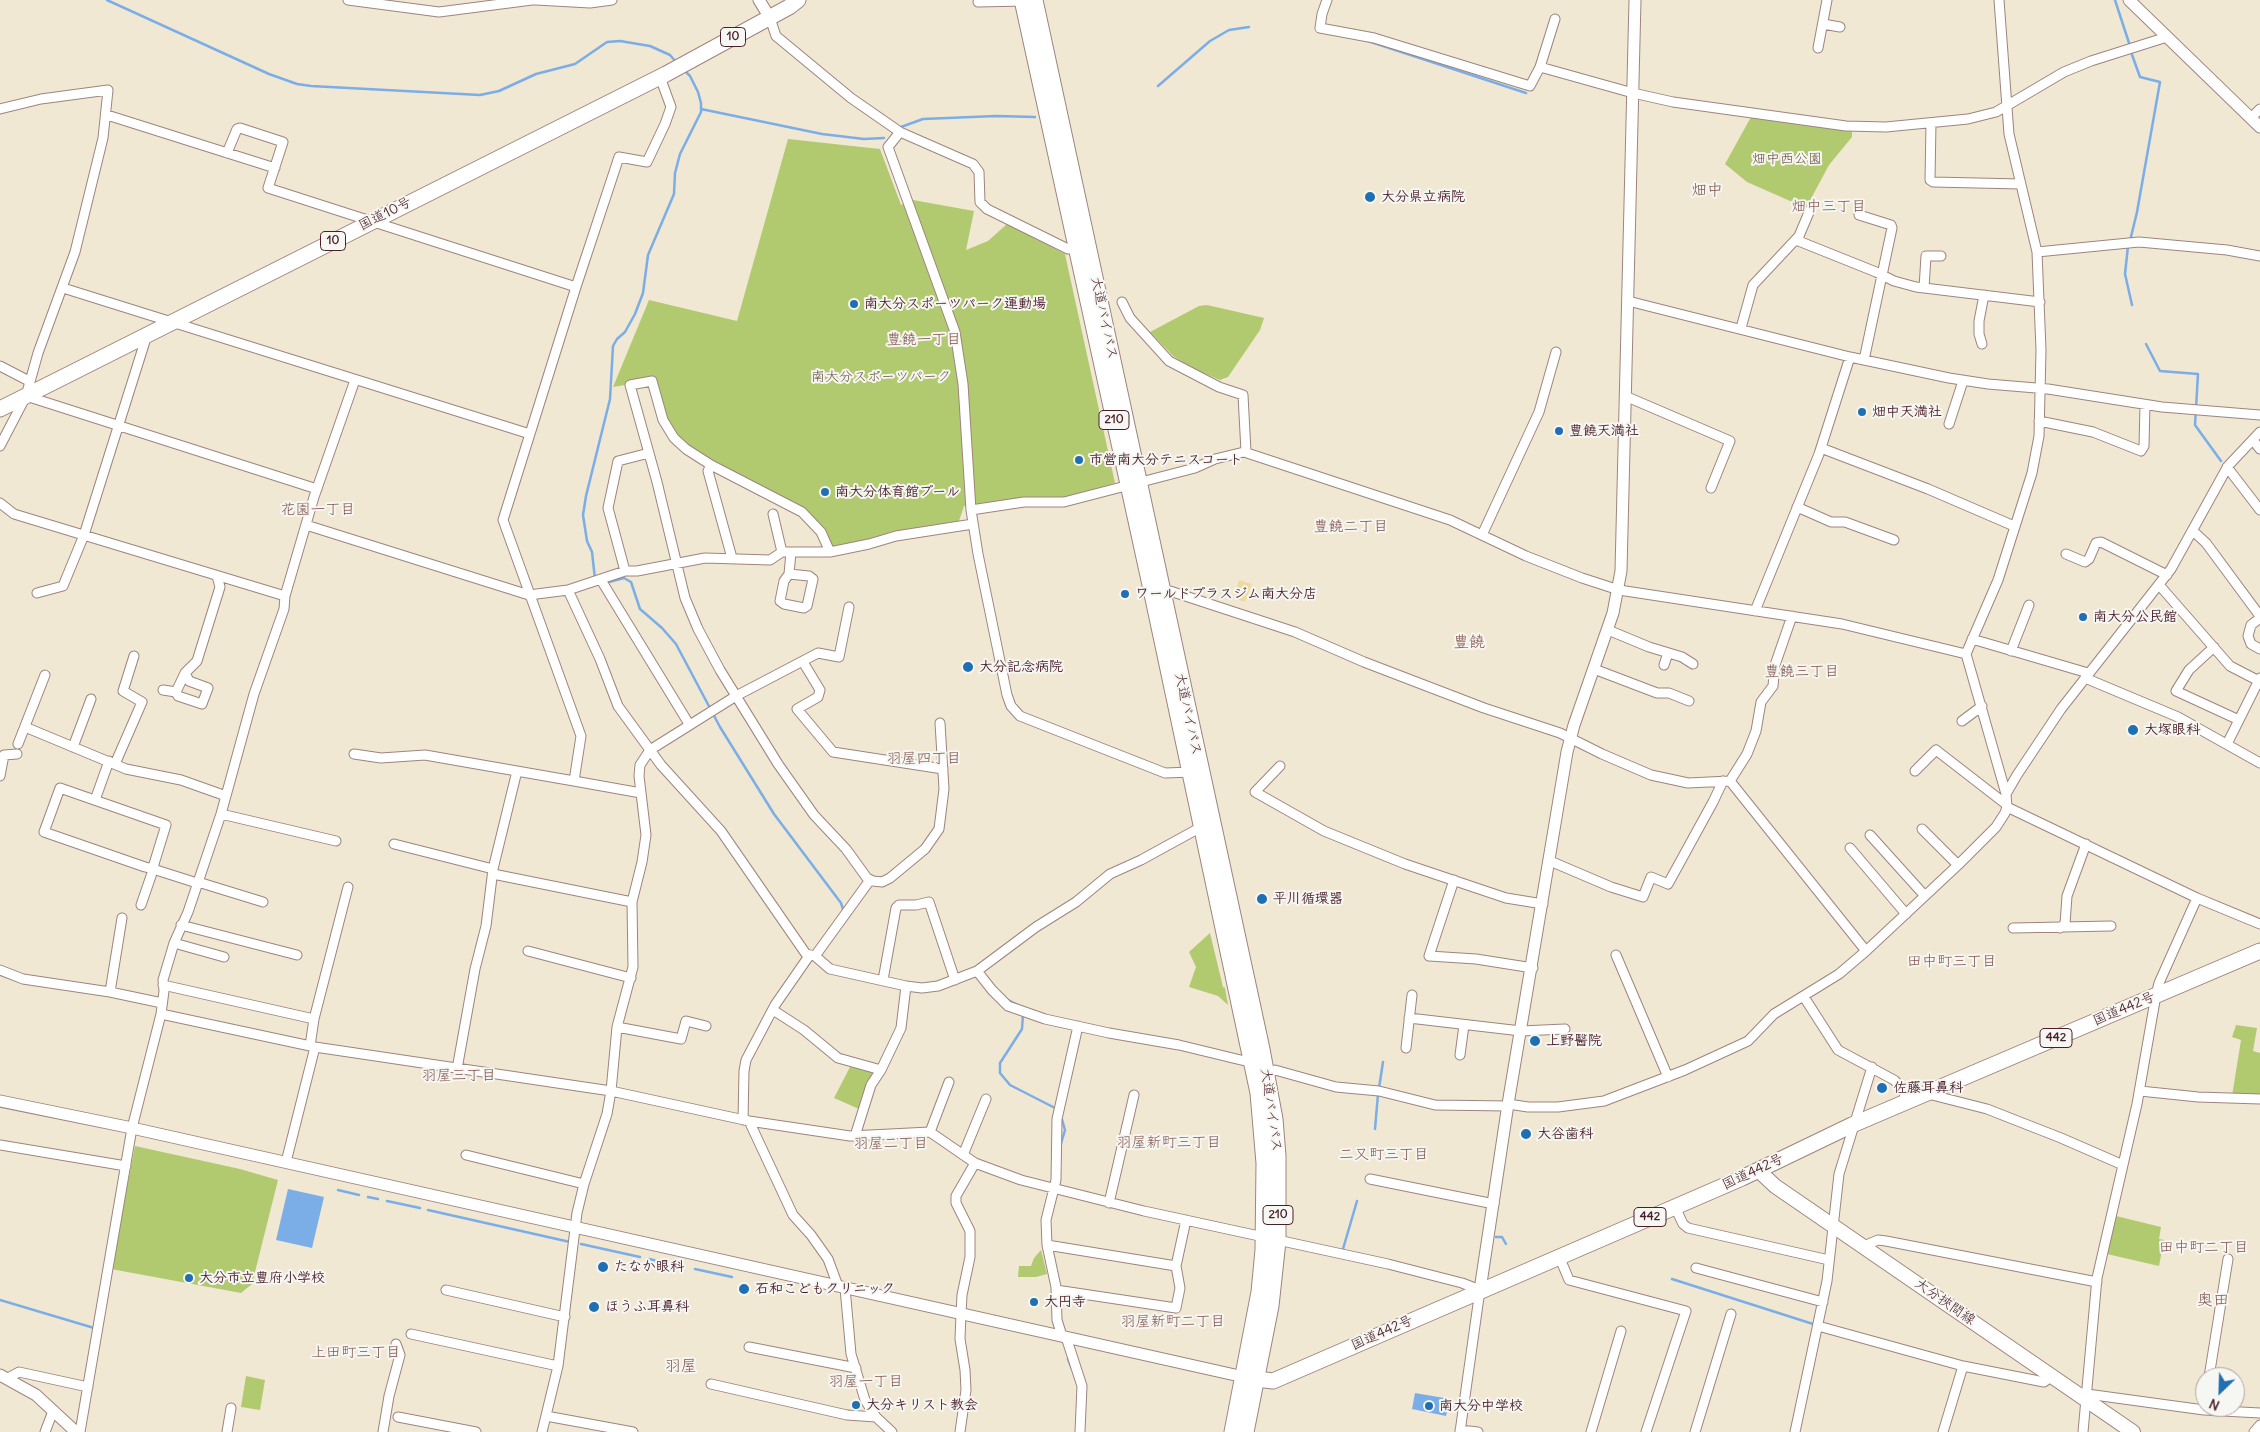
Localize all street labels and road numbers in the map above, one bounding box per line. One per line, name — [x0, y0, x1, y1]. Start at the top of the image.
road number: 10 — [720, 28, 746, 46]
street label: 国道10号 — [356, 194, 414, 234]
road number: 10 — [320, 232, 346, 250]
street label: 大道バイパス — [1087, 275, 1121, 361]
road number: 210 — [1099, 410, 1129, 430]
street label: 大道バイパス — [1171, 671, 1205, 757]
street label: 国道442号 — [2090, 988, 2158, 1030]
road number: 442 — [2040, 1028, 2072, 1048]
street label: 大道バイパス — [1257, 1067, 1285, 1153]
street label: 国道442号 — [1720, 1150, 1786, 1194]
road number: 210 — [1263, 1206, 1293, 1224]
road number: 442 — [1634, 1208, 1666, 1226]
street label: 大分挾間線 — [1912, 1275, 1978, 1329]
street label: 国道442号 — [1349, 1312, 1415, 1354]

